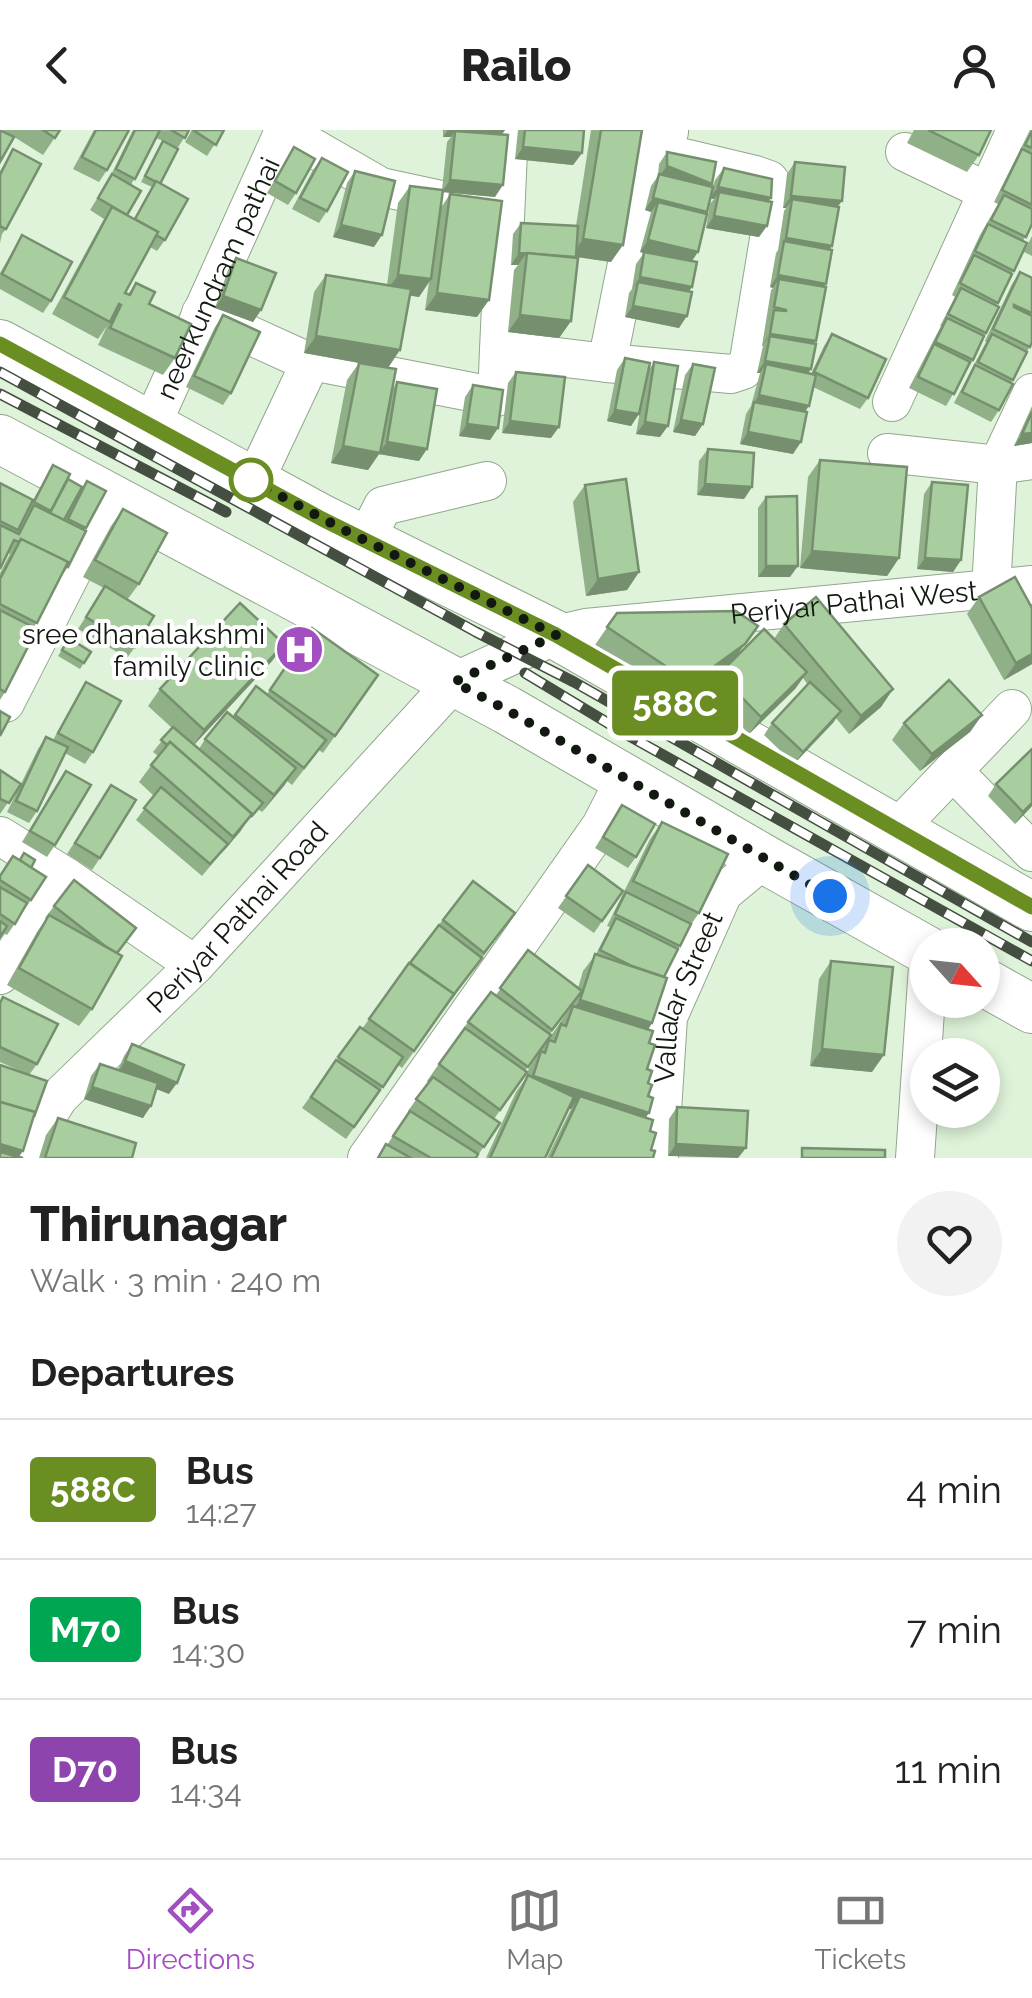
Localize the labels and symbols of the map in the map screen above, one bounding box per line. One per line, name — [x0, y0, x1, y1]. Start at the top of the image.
street label: neerkundram pathai — [149, 152, 286, 404]
unlabelled marker — [230, 459, 272, 501]
street label: Periyar Pathai West — [729, 574, 980, 631]
place label: sree dhanalakshmi family clinic — [22, 618, 265, 683]
hospital icon: sree dhanalakshmi family clinic — [274, 624, 326, 676]
line badge: 588C — [605, 670, 745, 736]
street label: Periyar Pathai Road — [140, 815, 335, 1019]
your location — [805, 871, 855, 921]
street label: Vallalar Street — [647, 906, 729, 1084]
north arrow — [910, 928, 1000, 1018]

